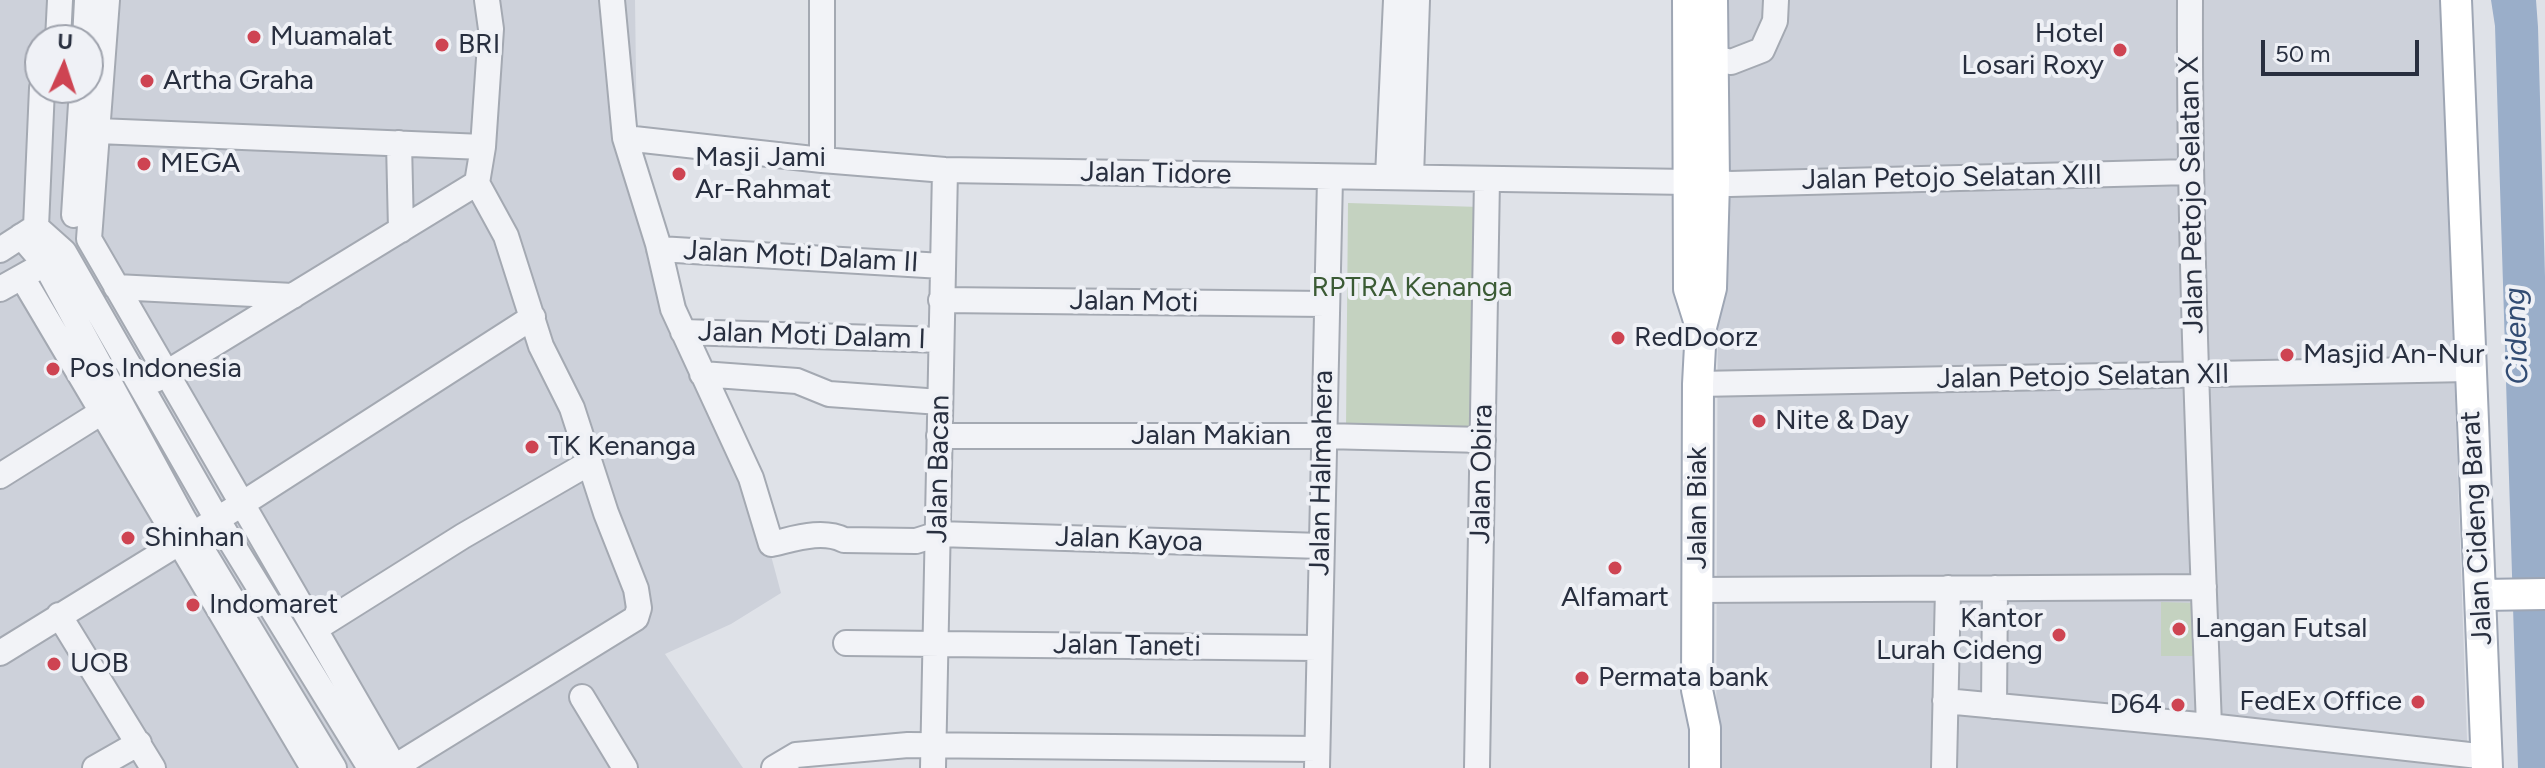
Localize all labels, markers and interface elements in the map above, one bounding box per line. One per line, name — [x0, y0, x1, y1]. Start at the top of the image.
place label: Hotel Losari Roxy — [1961, 17, 2104, 83]
place label: Muamalat — [270, 20, 393, 54]
north arrow — [24, 24, 104, 104]
scale bar — [2265, 24, 2423, 74]
text: U — [57, 28, 74, 55]
marker: Muamalat — [245, 28, 263, 46]
place label: BRI — [458, 28, 500, 62]
marker: BRI — [433, 36, 451, 54]
text: 50 m — [2275, 39, 2331, 68]
marker: Hotel Losari Roxy — [2111, 41, 2129, 59]
street label: Jalan Petojo Selatan X — [2173, 56, 2211, 334]
place label: Artha Graha — [163, 64, 314, 98]
marker: Artha Graha — [138, 72, 156, 90]
place label: Masji Jami Ar-Rahmat — [695, 141, 831, 207]
place label: MEGA — [160, 147, 240, 181]
marker: MEGA — [135, 155, 153, 173]
street label: Jalan Tidore — [1080, 156, 1232, 192]
street label: Jalan Petojo Selatan XIII — [1801, 159, 2103, 197]
marker: Masji Jami Ar-Rahmat — [670, 165, 688, 183]
street label: Jalan Moti Dalam II — [683, 234, 919, 280]
park label: RPTRA Kenanga — [1311, 271, 1513, 305]
street label: Jalan Moti — [1069, 284, 1199, 320]
water label: Cideng — [2497, 287, 2537, 385]
street label: Jalan Moti Dalam I — [698, 315, 926, 357]
place label: RedDoorz — [1634, 321, 1758, 355]
marker: RedDoorz — [1609, 329, 1627, 347]
place label: Masjid An-Nur — [2303, 338, 2484, 372]
marker: Masjid An-Nur — [2278, 346, 2296, 364]
place label: Pos Indonesia — [69, 352, 242, 386]
street label: Jalan Petojo Selatan XII — [1936, 358, 2230, 396]
marker: Pos Indonesia — [44, 360, 62, 378]
street label: Jalan Halmahera — [1303, 370, 1341, 576]
street label: Jalan Bacan — [921, 395, 957, 543]
street label: Jalan Obira — [1464, 404, 1500, 544]
place label: Nite & Day — [1775, 404, 1909, 438]
street label: Jalan Cideng Barat — [2454, 410, 2500, 646]
marker: Nite & Day — [1750, 412, 1768, 430]
street label: Jalan Makian — [1131, 419, 1291, 453]
place label: TK Kenanga — [548, 430, 696, 464]
marker: TK Kenanga — [523, 438, 541, 456]
street label: Jalan Biak — [1681, 446, 1715, 570]
place label: Shinhan — [144, 521, 244, 555]
street label: Jalan Kayoa — [1055, 521, 1203, 559]
marker: Shinhan — [119, 529, 137, 547]
marker: Alfamart — [1606, 559, 1624, 577]
place label: Alfamart — [1561, 581, 1669, 615]
place label: Indomaret — [209, 588, 338, 622]
marker: Indomaret — [184, 596, 202, 614]
place label: Kantor Lurah Cideng — [1876, 602, 2043, 668]
place label: Langan Futsal — [2195, 612, 2367, 646]
marker: Langan Futsal — [2170, 620, 2188, 638]
marker: Kantor Lurah Cideng — [2050, 626, 2068, 644]
street label: Jalan Taneti — [1053, 628, 1201, 664]
place label: UOB — [70, 647, 129, 681]
marker: UOB — [45, 655, 63, 673]
place label: Permata bank — [1598, 661, 1768, 695]
marker: Permata bank — [1573, 669, 1591, 687]
place label: FedEx Office — [2239, 685, 2402, 719]
place label: D64 — [2110, 688, 2162, 722]
marker: FedEx Office — [2409, 693, 2427, 711]
marker: D64 — [2169, 696, 2187, 714]

